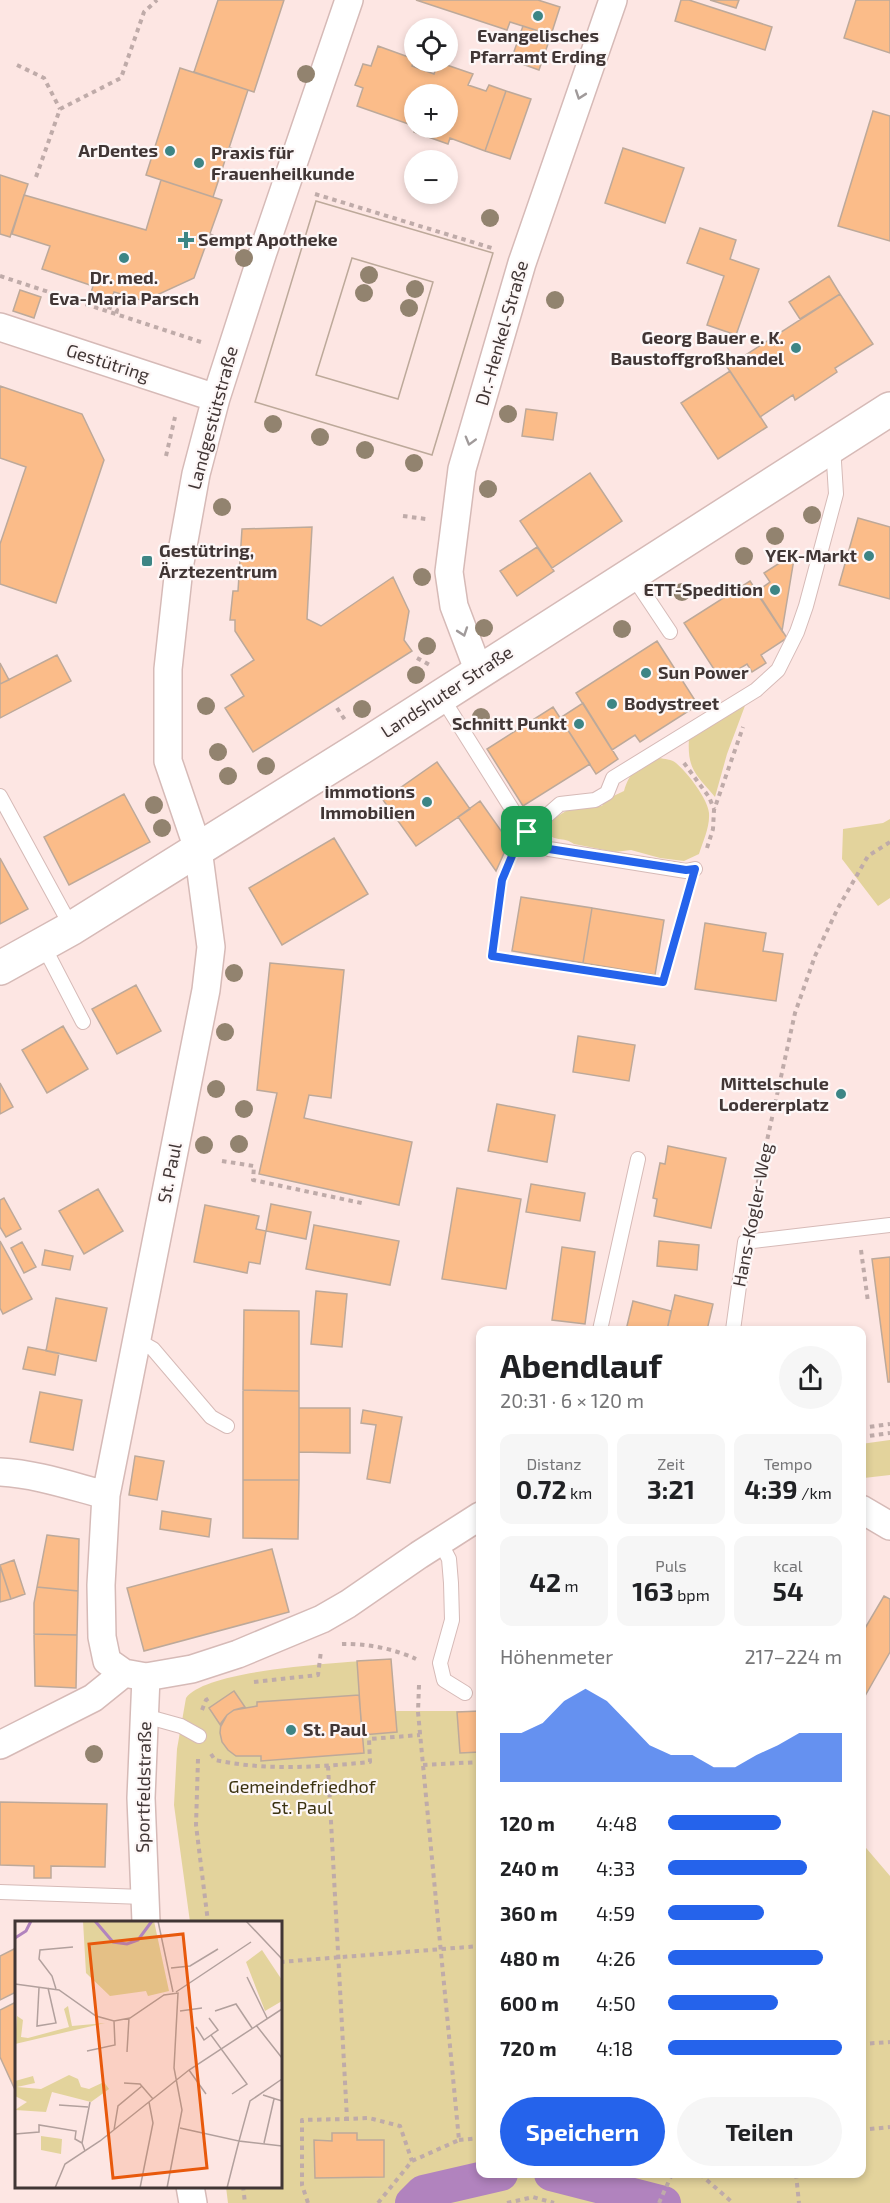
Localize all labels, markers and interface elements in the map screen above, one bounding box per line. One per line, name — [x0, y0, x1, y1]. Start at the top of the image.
marker: Evangelisches Pfarramt Erding — [531, 9, 545, 23]
map controls — [404, 18, 458, 204]
button: locate — [404, 18, 458, 72]
place label: Evangelisches Pfarramt Erding — [470, 24, 607, 67]
button: + — [404, 84, 458, 138]
one-way arrow — [574, 89, 587, 100]
place label: ArDentes — [78, 139, 158, 161]
place label: Praxis für Frauenheilkunde — [211, 141, 355, 184]
marker: ArDentes — [163, 144, 177, 158]
button: − — [404, 150, 458, 204]
marker: Praxis für Frauenheilkunde — [192, 156, 206, 170]
place label: Sempt Apotheke — [198, 228, 338, 250]
marker: Sempt Apotheke — [179, 233, 193, 247]
marker: Dr. med. Eva-Maria Parsch — [117, 251, 131, 265]
street label: Dr.-Henkel-Straße — [470, 258, 532, 408]
place label: Dr. med. Eva-Maria Parsch — [49, 266, 199, 309]
place label: Georg Bauer e. K. Baustoffgroßhandel — [610, 326, 784, 369]
street label: Gestütring — [64, 338, 153, 386]
marker: Georg Bauer e. K. Baustoffgroßhandel — [789, 341, 803, 355]
street label: Landgestütstraße — [182, 344, 242, 492]
one-way arrow — [465, 435, 477, 446]
place label: Gestütring, Ärztezentrum — [159, 539, 277, 582]
place label: YEK-Markt — [765, 544, 858, 566]
marker: YEK-Markt — [862, 549, 876, 563]
marker: Gestütring, Ärztezentrum — [140, 554, 154, 568]
place label: ETT-Spedition — [644, 578, 763, 600]
marker: ETT-Spedition — [768, 583, 782, 597]
one-way arrow — [455, 626, 468, 637]
street label: Landshuter Straße — [376, 640, 517, 742]
place label: Sun Power — [658, 661, 749, 683]
marker: Sun Power — [639, 666, 653, 680]
place label: Bodystreet — [624, 692, 720, 714]
marker: Bodystreet — [605, 697, 619, 711]
place label: Schnitt Punkt — [452, 712, 568, 734]
marker: Schnitt Punkt — [572, 717, 586, 731]
place label: immotions Immobilien — [320, 780, 415, 823]
marker: immotions Immobilien — [420, 795, 434, 809]
pin — [501, 806, 552, 857]
icon: arrive — [510, 815, 543, 848]
place label: Mittelschule Lodererplatz — [719, 1072, 829, 1115]
marker: Mittelschule Lodererplatz — [834, 1087, 848, 1101]
street label: St. Paul — [152, 1140, 186, 1205]
street label: Hans-Kogler-Weg — [727, 1141, 777, 1289]
text: Abendlauf — [500, 1345, 662, 1385]
button: share — [779, 1346, 842, 1409]
text: 20:31 · 6 × 120 m — [500, 1388, 644, 1412]
text: Distanz — [526, 1454, 582, 1473]
text: Zeit — [657, 1454, 685, 1473]
text: Tempo — [764, 1454, 812, 1473]
text: 0.72 — [516, 1473, 567, 1504]
text: 3:21 — [647, 1473, 695, 1504]
text: 4:39 — [744, 1473, 798, 1504]
text: km — [567, 1483, 592, 1502]
text: /km — [798, 1483, 832, 1502]
text: Puls — [655, 1556, 687, 1575]
text: kcal — [773, 1556, 803, 1575]
text: 42 — [529, 1566, 561, 1597]
text: 163 — [632, 1575, 674, 1606]
text: 54 — [773, 1575, 803, 1606]
text: m — [561, 1576, 579, 1595]
text: bpm — [674, 1585, 710, 1604]
text: Höhenmeter — [500, 1644, 613, 1668]
text: 217–224 m — [744, 1644, 842, 1668]
place label: St. Paul — [303, 1718, 367, 1740]
street label: Sportfeldstraße — [131, 1721, 155, 1853]
marker: St. Paul — [284, 1723, 298, 1737]
park label: Gemeindefriedhof St. Paul — [228, 1775, 377, 1818]
text: 120 m — [500, 1811, 555, 1835]
text: 4:48 — [596, 1811, 637, 1835]
text: 240 m — [500, 1856, 559, 1880]
text: 4:33 — [596, 1856, 635, 1880]
text: 360 m — [500, 1901, 558, 1925]
text: 4:59 — [596, 1901, 635, 1925]
inset map — [15, 1921, 282, 2188]
text: 480 m — [500, 1946, 560, 1970]
text: 4:26 — [596, 1946, 636, 1970]
text: 600 m — [500, 1991, 559, 2015]
text: 4:50 — [596, 1991, 636, 2015]
text: 720 m — [500, 2036, 557, 2060]
text: 4:18 — [596, 2036, 633, 2060]
button: Speichern — [500, 2097, 665, 2166]
button: Teilen — [677, 2097, 842, 2166]

